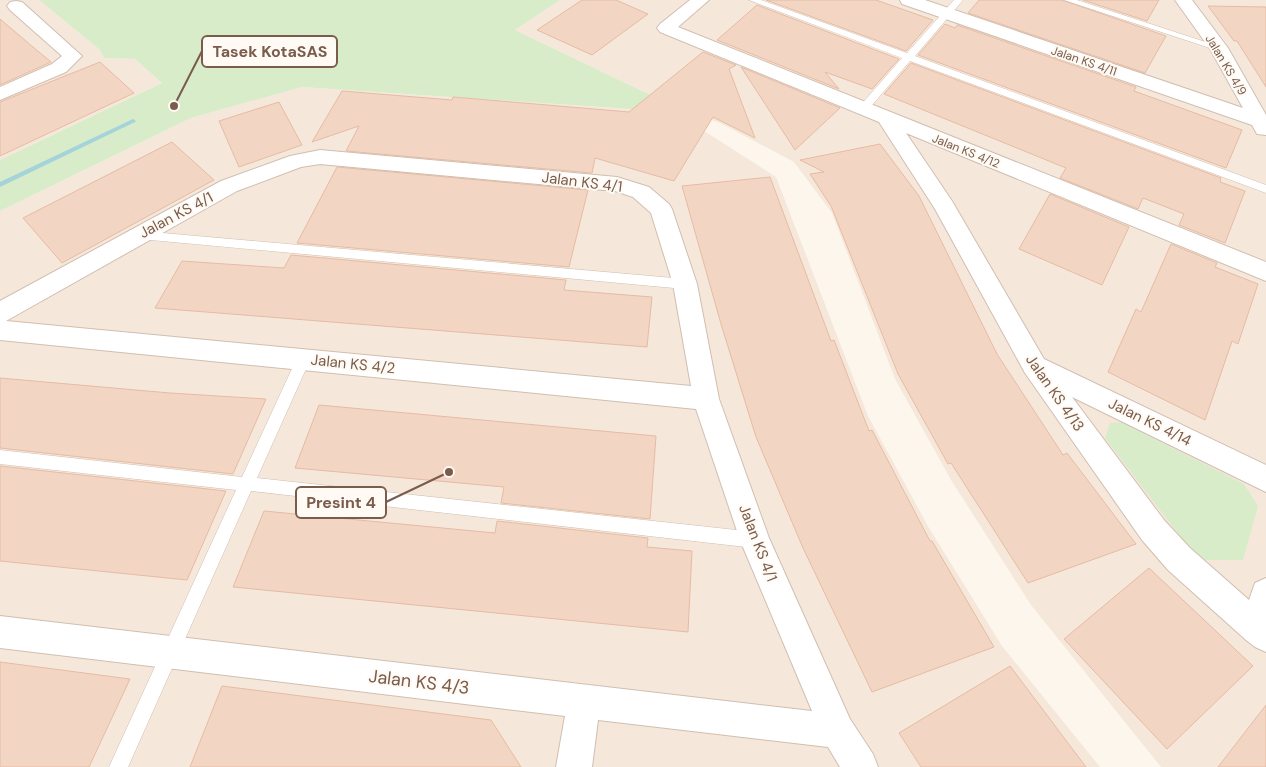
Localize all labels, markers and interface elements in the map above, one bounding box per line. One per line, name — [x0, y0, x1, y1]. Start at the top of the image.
street label: Jalan KS 4/9 — [1202, 32, 1250, 98]
callout: Tasek KotaSAS — [202, 36, 337, 67]
text: Tasek KotaSAS — [213, 41, 327, 62]
street label: Jalan KS 4/11 — [1049, 42, 1119, 80]
street label: Jalan KS 4/12 — [930, 130, 1002, 172]
street label: Jalan KS 4/1 — [541, 167, 623, 197]
street label: Jalan KS 4/1 — [136, 187, 216, 243]
street label: Jalan KS 4/2 — [310, 350, 396, 378]
street label: Jalan KS 4/13 — [1021, 350, 1089, 436]
street label: Jalan KS 4/14 — [1105, 393, 1195, 451]
callout: Presint 4 — [296, 487, 386, 518]
text: Presint 4 — [306, 492, 376, 513]
street label: Jalan KS 4/1 — [734, 502, 782, 584]
street label: Jalan KS 4/3 — [367, 664, 471, 700]

